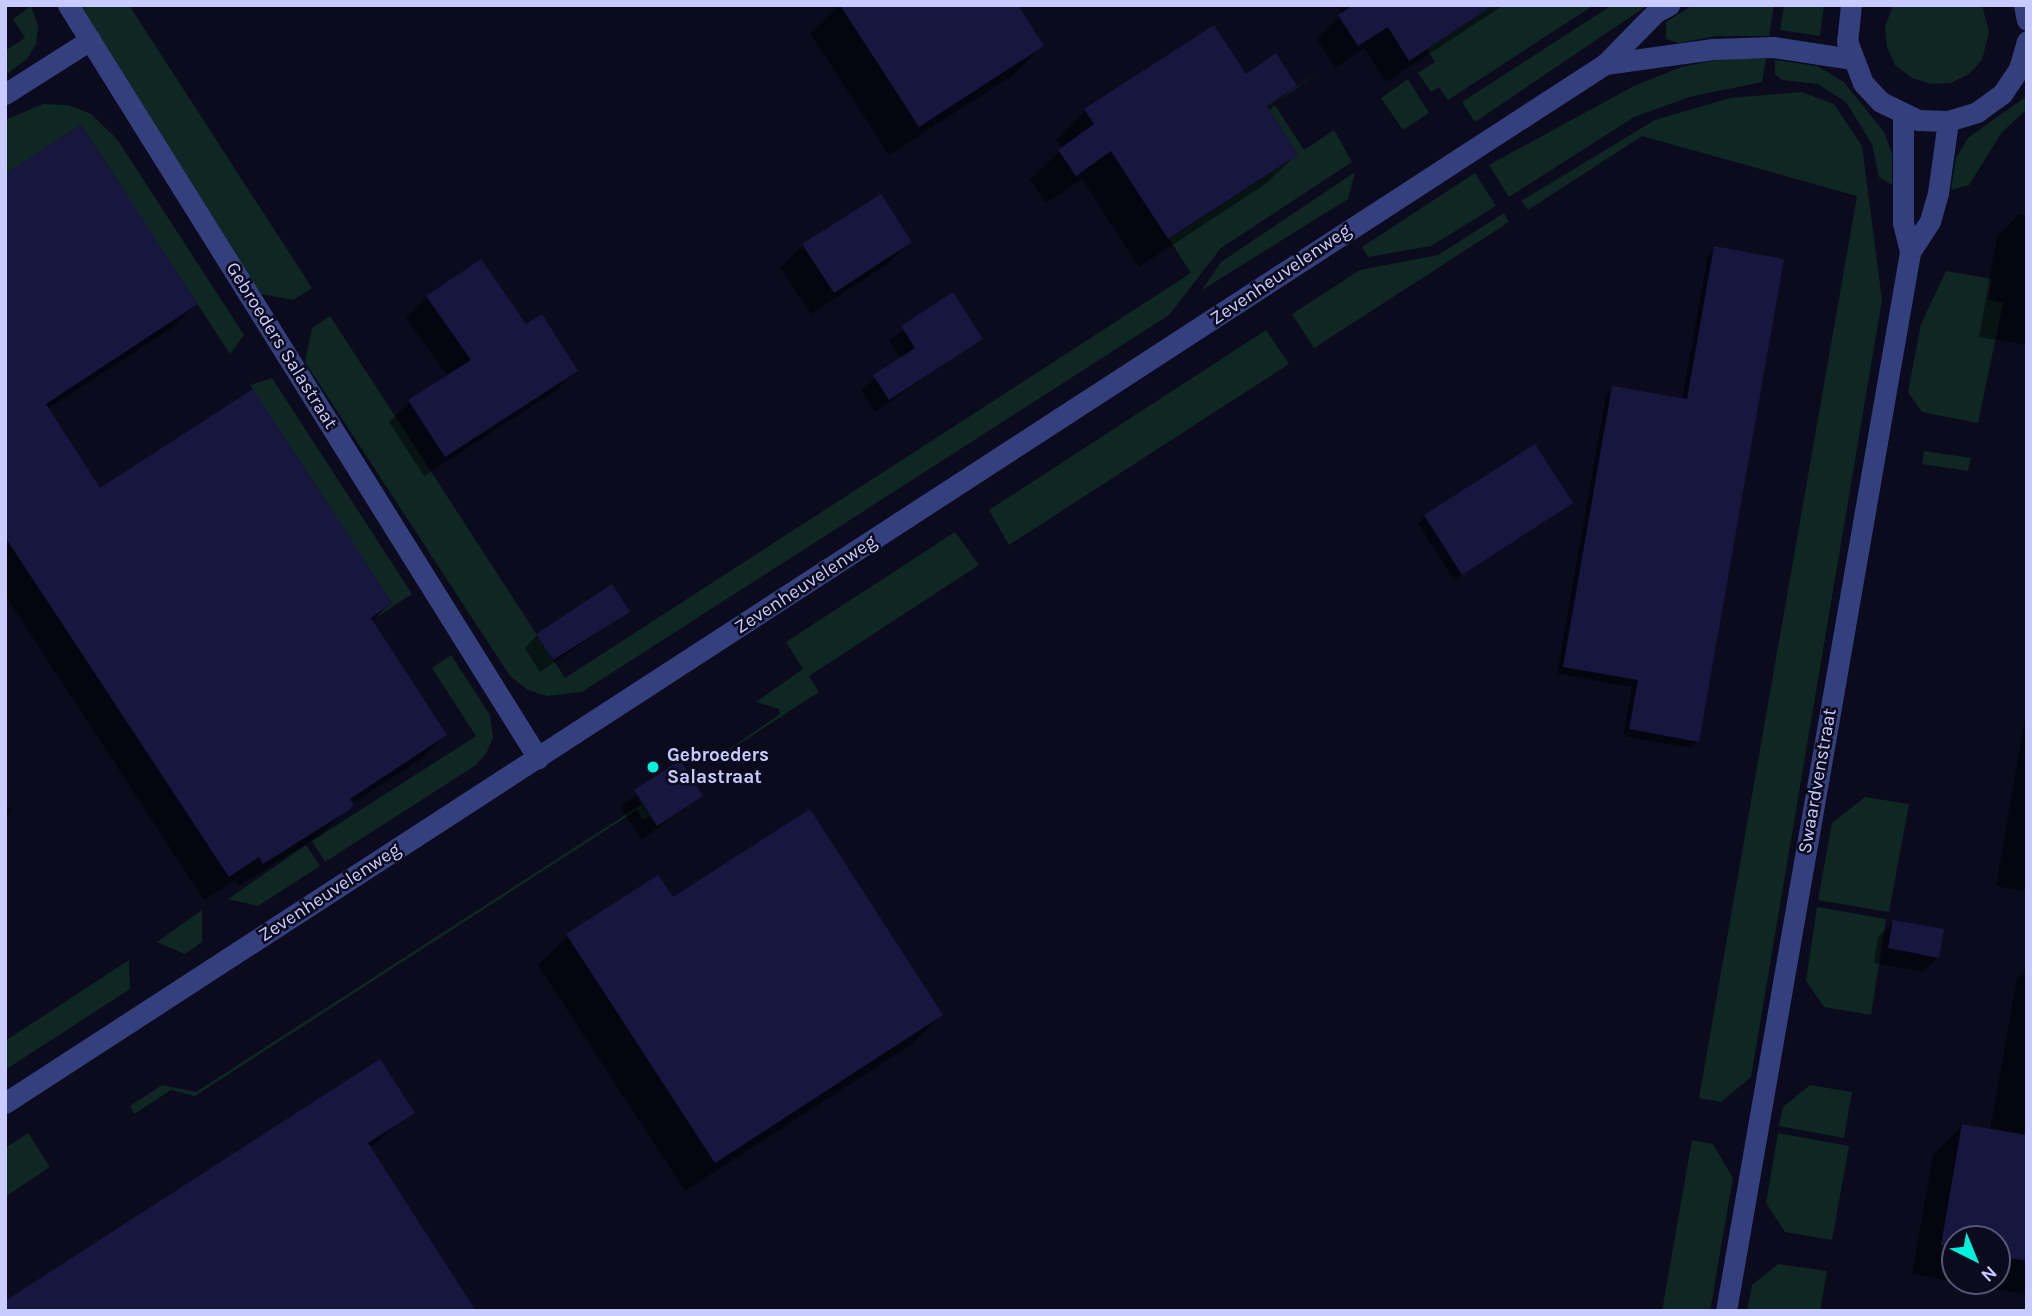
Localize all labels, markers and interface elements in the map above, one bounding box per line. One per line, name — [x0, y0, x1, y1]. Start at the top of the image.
street label: Zevenheuvelenweg — [1206, 220, 1356, 330]
street label: Gebroeders Salastraat — [220, 258, 342, 434]
street label: Zevenheuvelenweg — [731, 531, 881, 639]
street label: Swaardvenstraat — [1794, 707, 1842, 855]
place label: Gebroeders Salastraat — [667, 745, 769, 789]
marker: Gebroeders Salastraat — [645, 759, 661, 775]
street label: Zevenheuvelenweg — [255, 839, 405, 947]
north arrow — [1941, 1225, 2011, 1295]
text: N — [1976, 1261, 2001, 1287]

